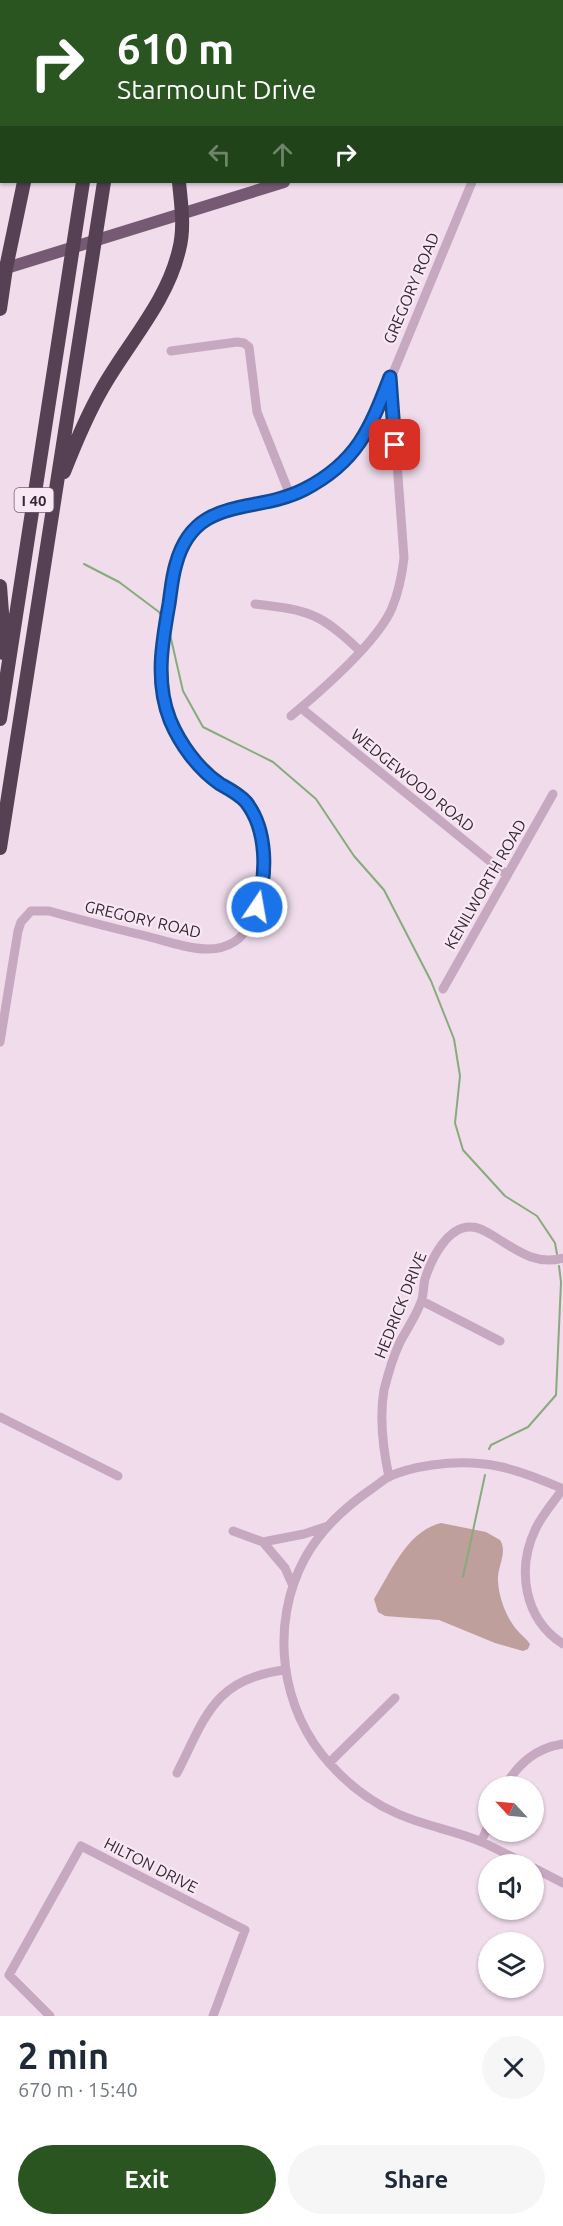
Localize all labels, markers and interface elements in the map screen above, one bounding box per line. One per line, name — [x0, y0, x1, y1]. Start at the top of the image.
icon: right — [18, 24, 96, 102]
text: 610 m — [117, 25, 234, 72]
text: Starmount Drive — [117, 74, 316, 104]
icon: left — [203, 138, 236, 171]
icon: ahead — [266, 138, 299, 171]
icon: right — [329, 138, 362, 171]
street label: GREGORY ROAD — [379, 230, 443, 346]
pin — [369, 419, 420, 470]
icon: arrive — [378, 428, 411, 461]
road number: I 40 — [15, 488, 54, 512]
street label: WEDGEWOOD ROAD — [348, 725, 478, 835]
street label: KENILWORTH ROAD — [441, 816, 529, 952]
position arrow — [225, 875, 289, 939]
street label: GREGORY ROAD — [83, 897, 203, 941]
street label: HEDRICK DRIVE — [370, 1249, 430, 1361]
north arrow — [478, 1776, 544, 1842]
map controls — [478, 1776, 544, 1998]
street label: HILTON DRIVE — [101, 1834, 201, 1896]
button: sound — [478, 1854, 544, 1920]
button: layers — [478, 1932, 544, 1998]
text: 2 min — [18, 2035, 109, 2076]
button: close — [482, 2036, 545, 2099]
text: 670 m · 15:40 — [18, 2078, 138, 2101]
button: Exit — [18, 2145, 276, 2214]
button: Share — [288, 2145, 545, 2214]

